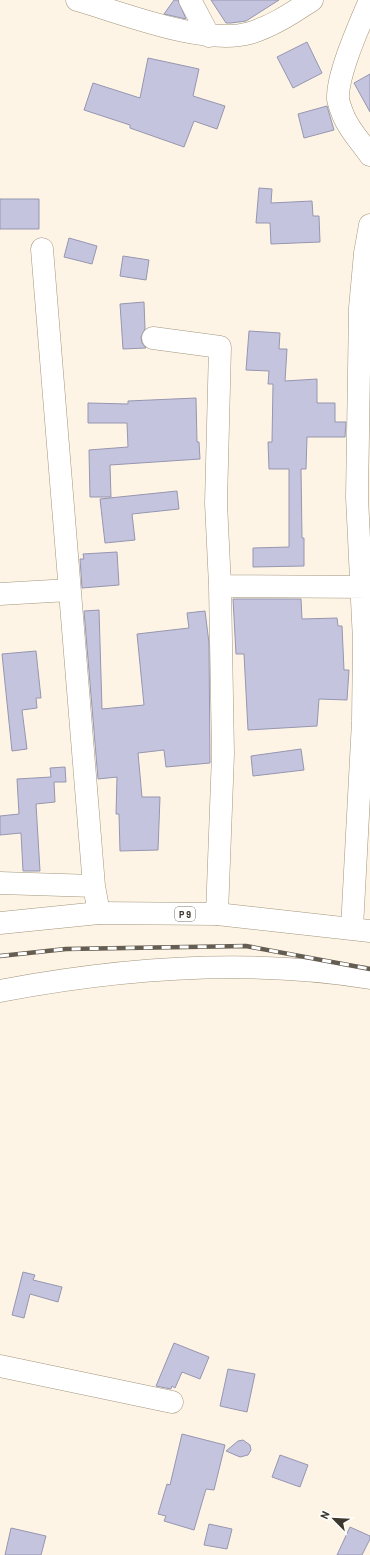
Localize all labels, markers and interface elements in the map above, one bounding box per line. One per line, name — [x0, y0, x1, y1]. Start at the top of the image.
road number: P 9 — [175, 907, 195, 921]
north arrow — [314, 1499, 354, 1539]
text: N — [317, 1509, 332, 1521]

